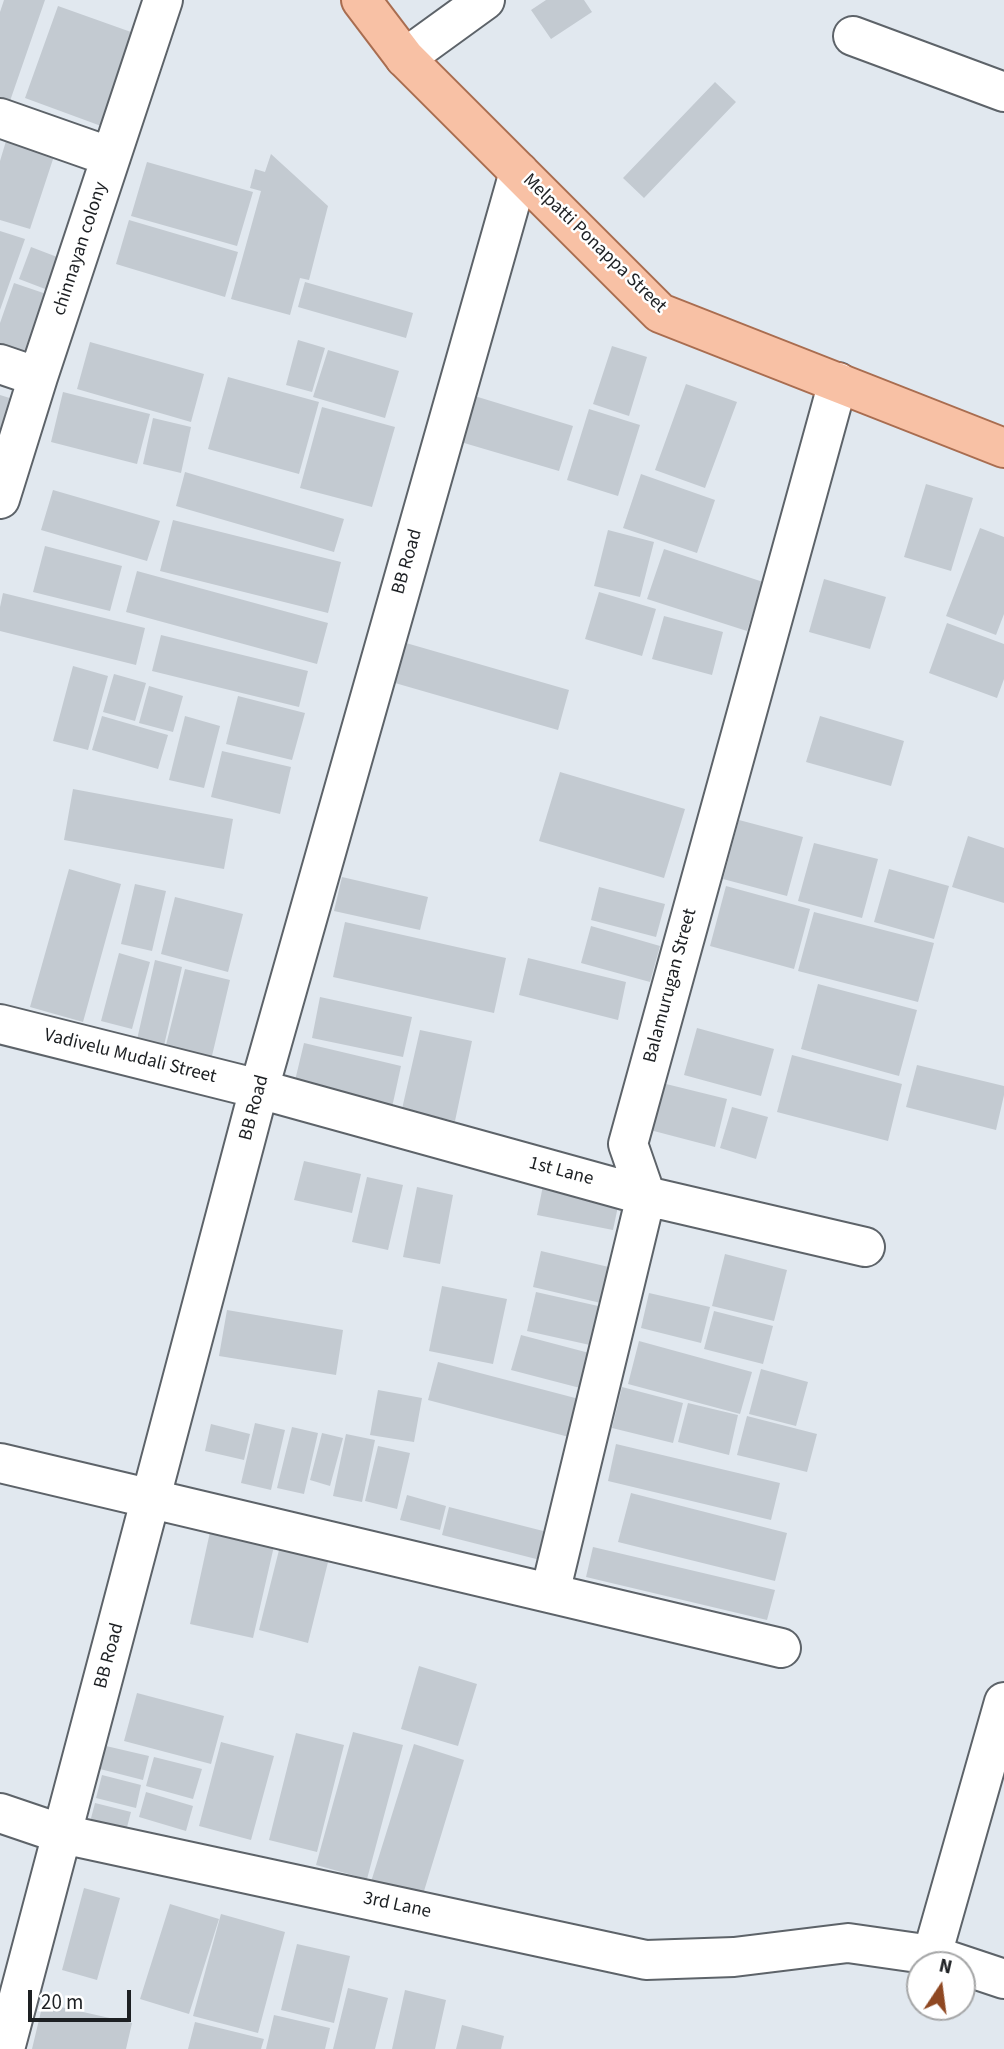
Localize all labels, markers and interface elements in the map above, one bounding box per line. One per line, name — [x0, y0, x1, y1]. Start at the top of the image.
street label: Melpatti Ponappa Street — [517, 169, 671, 319]
street label: chinnayan colony — [49, 179, 113, 319]
street label: BB Road — [388, 527, 428, 597]
street label: Balamurugan Street — [639, 906, 703, 1066]
street label: Vadivelu Mudali Street — [42, 1025, 218, 1089]
street label: BB Road — [235, 1073, 275, 1143]
street label: 1st Lane — [526, 1152, 596, 1192]
street label: BB Road — [90, 1621, 130, 1691]
street label: 3rd Lane — [361, 1888, 433, 1924]
north arrow — [906, 1951, 976, 2021]
text: N — [936, 1952, 955, 1982]
scale bar — [32, 1976, 135, 2020]
text: 20 m — [41, 1987, 83, 2017]

